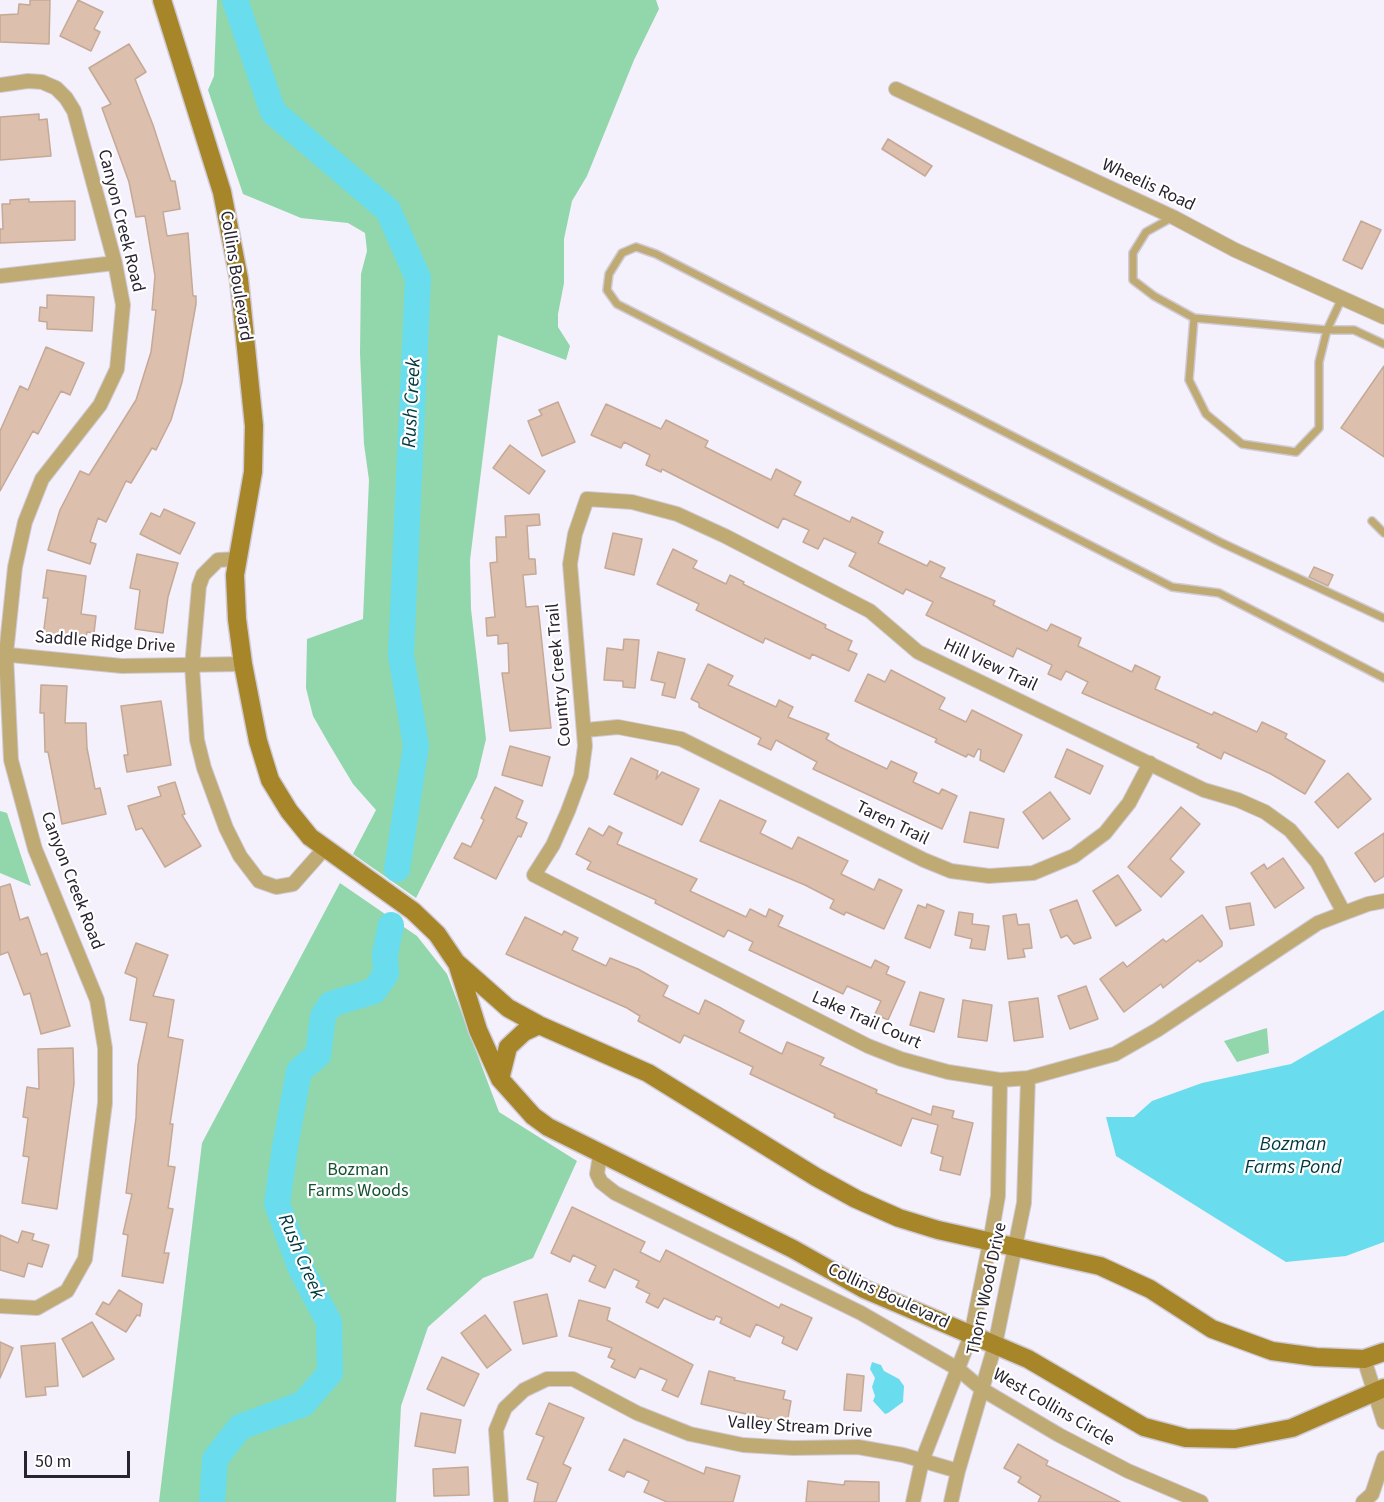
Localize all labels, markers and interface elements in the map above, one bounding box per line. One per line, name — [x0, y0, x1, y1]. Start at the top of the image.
street label: Canyon Creek Road — [92, 148, 148, 294]
street label: Wheelis Road — [1098, 155, 1198, 217]
street label: Collins Boulevard — [214, 209, 256, 343]
water label: Rush Creek — [399, 357, 427, 449]
street label: Country Creek Trail — [543, 602, 577, 748]
street label: Saddle Ridge Drive — [34, 627, 176, 659]
street label: Hill View Trail — [940, 635, 1040, 697]
street label: Taren Trail — [852, 797, 932, 851]
street label: Canyon Creek Road — [35, 809, 107, 953]
street label: Lake Trail Court — [808, 987, 924, 1055]
water label: Bozman Farms Pond — [1245, 1134, 1341, 1181]
park label: Bozman Farms Woods — [308, 1160, 408, 1202]
water label: Rush Creek — [271, 1211, 329, 1303]
street label: Thorn Wood Drive — [963, 1221, 1013, 1357]
street label: Collins Boulevard — [824, 1259, 952, 1335]
street label: West Collins Circle — [988, 1364, 1118, 1452]
street label: Valley Stream Drive — [727, 1412, 873, 1444]
scale bar — [27, 1439, 134, 1477]
text: 50 m — [35, 1449, 71, 1474]

